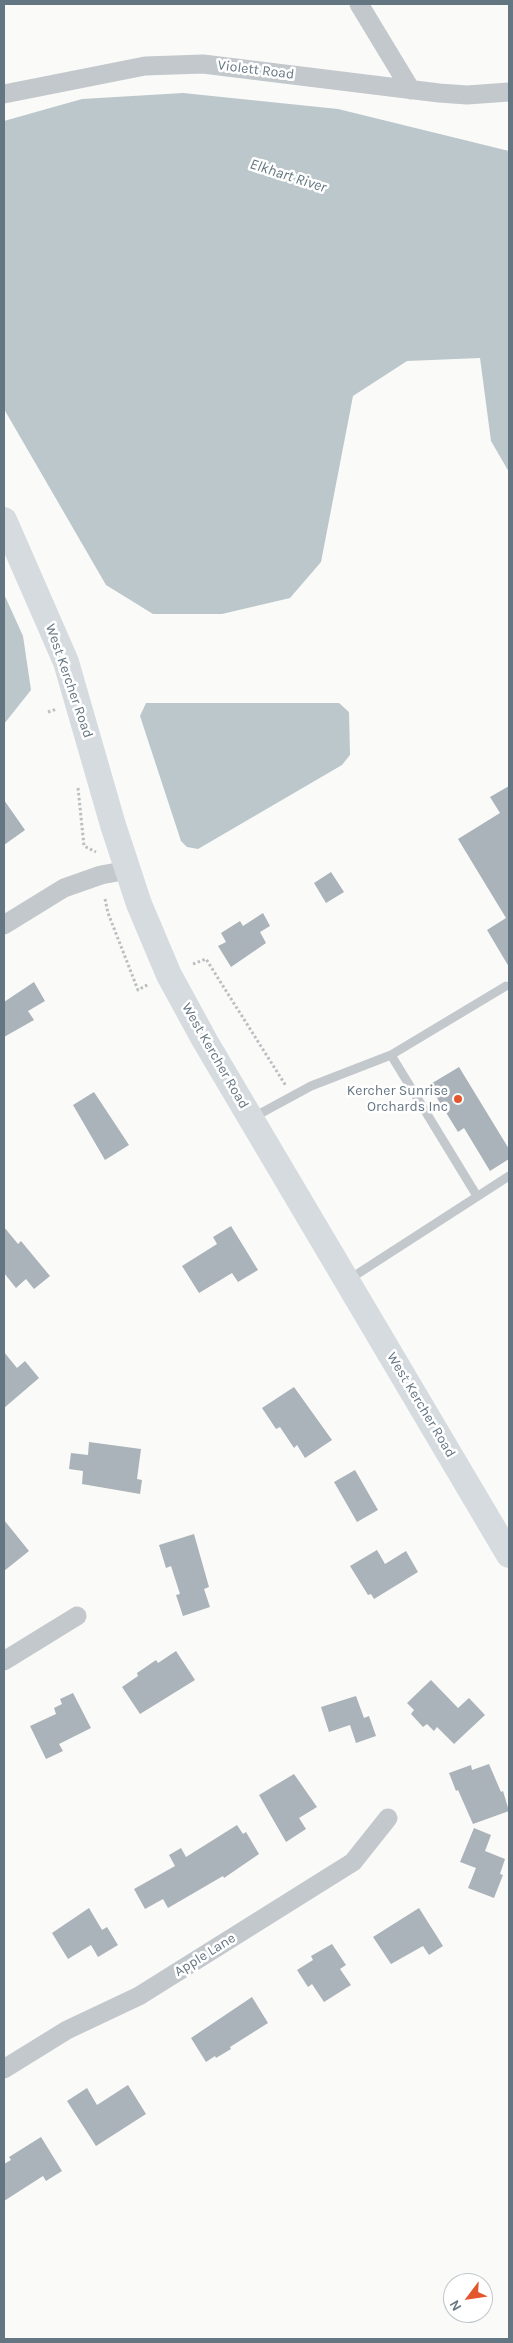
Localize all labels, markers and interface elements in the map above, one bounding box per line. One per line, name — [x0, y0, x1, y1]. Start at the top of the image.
street label: Violett Road — [217, 57, 295, 83]
water label: Elkhart River — [247, 155, 329, 197]
street label: West Kercher Road — [42, 622, 96, 740]
street label: West Kercher Road — [178, 1000, 252, 1112]
place label: Kercher Sunrise Orchards Inc — [347, 1083, 448, 1116]
marker: Kercher Sunrise Orchards Inc — [452, 1093, 464, 1105]
street label: West Kercher Road — [383, 1349, 459, 1461]
street label: Apple Lane — [171, 1930, 239, 1980]
north arrow — [443, 2273, 493, 2323]
text: N — [446, 2297, 465, 2314]

